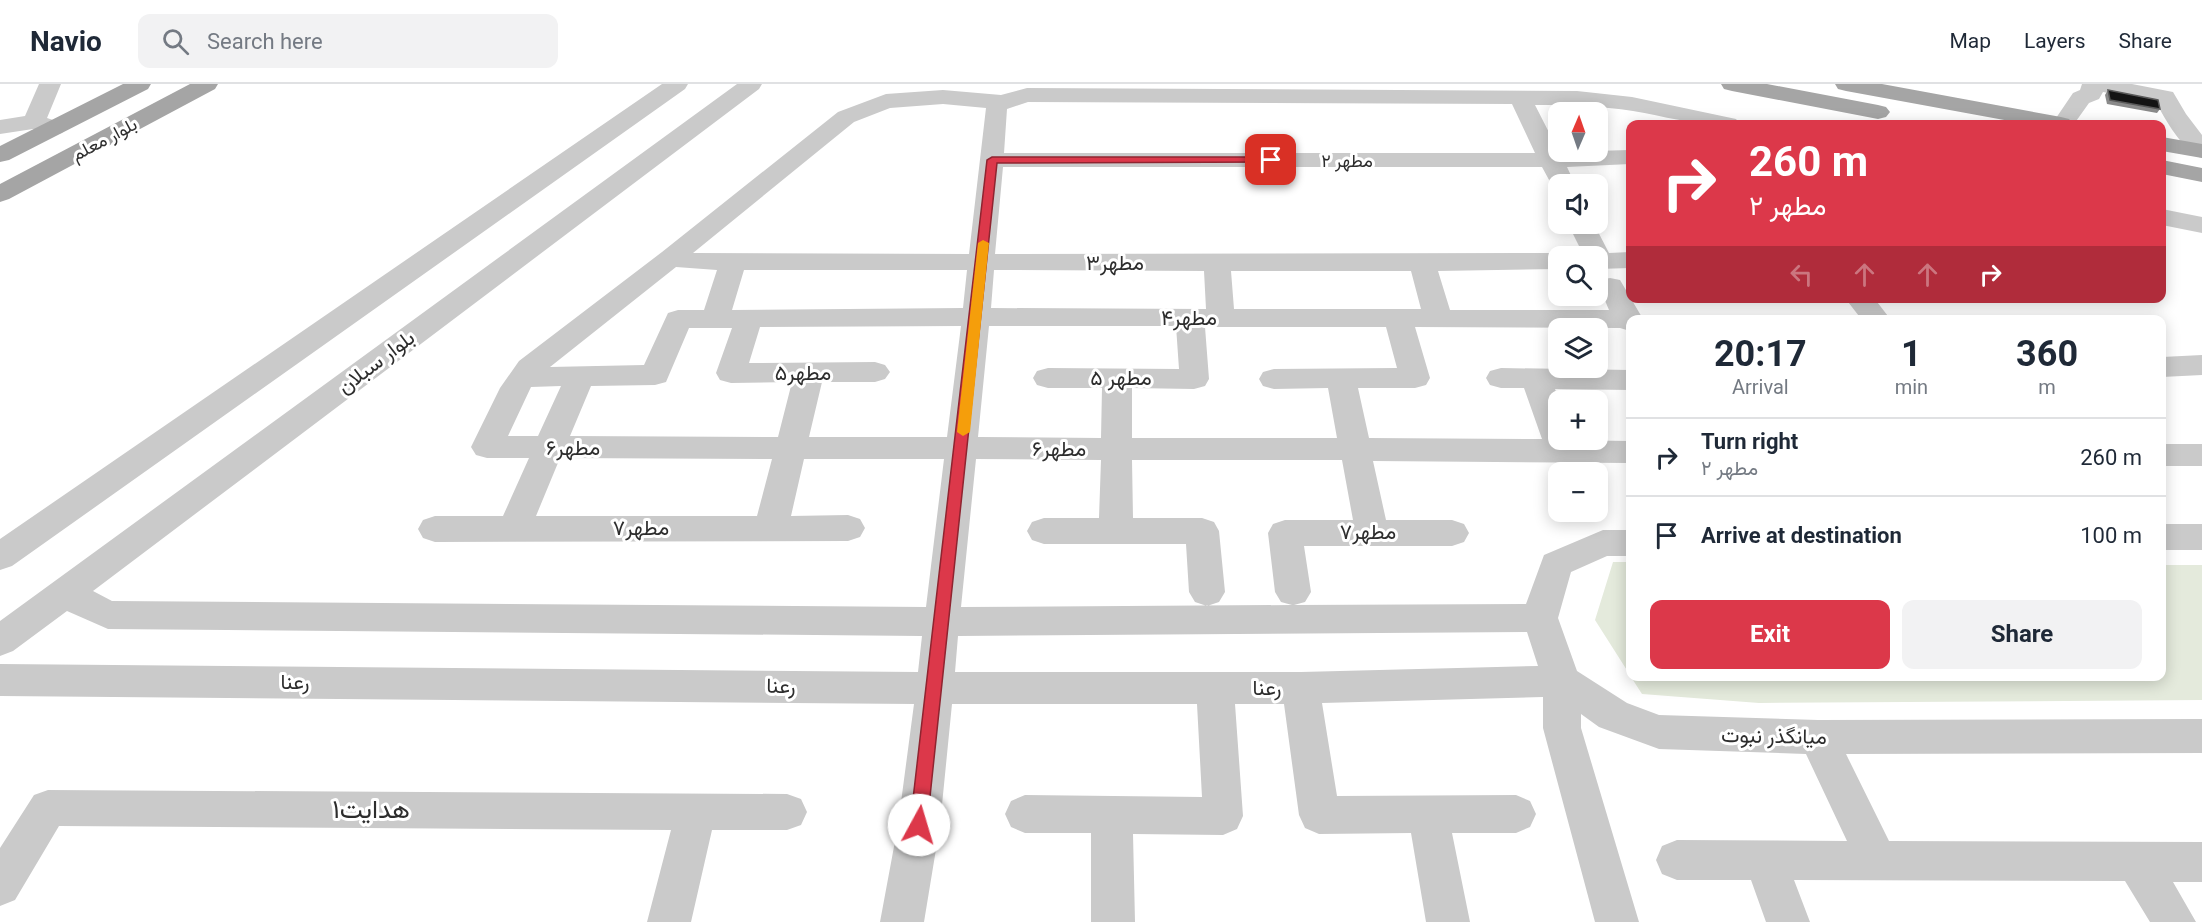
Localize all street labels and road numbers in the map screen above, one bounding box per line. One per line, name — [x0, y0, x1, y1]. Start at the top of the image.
street label: بلوار معلم — [68, 113, 141, 167]
street label: مطهر ۲ — [1321, 150, 1373, 172]
street label: مطهر۳ — [1086, 251, 1144, 276]
street label: مطهر۴ — [1161, 306, 1217, 331]
street label: بلوار سبلان — [333, 325, 420, 400]
street label: مطهر۵ — [775, 361, 831, 386]
street label: مطهر ۵ — [1090, 366, 1152, 391]
street label: مطهر۶ — [546, 436, 600, 461]
street label: مطهر۶ — [1032, 437, 1086, 462]
street label: مطهر۷ — [613, 516, 669, 541]
street label: مطهر۷ — [1340, 520, 1396, 545]
street label: رعنا — [280, 670, 310, 695]
street label: رعنا — [766, 674, 796, 699]
street label: رعنا — [1252, 676, 1282, 701]
street label: میانگذر نبوت — [1721, 723, 1827, 750]
street label: هدایت۱ — [332, 794, 410, 824]

